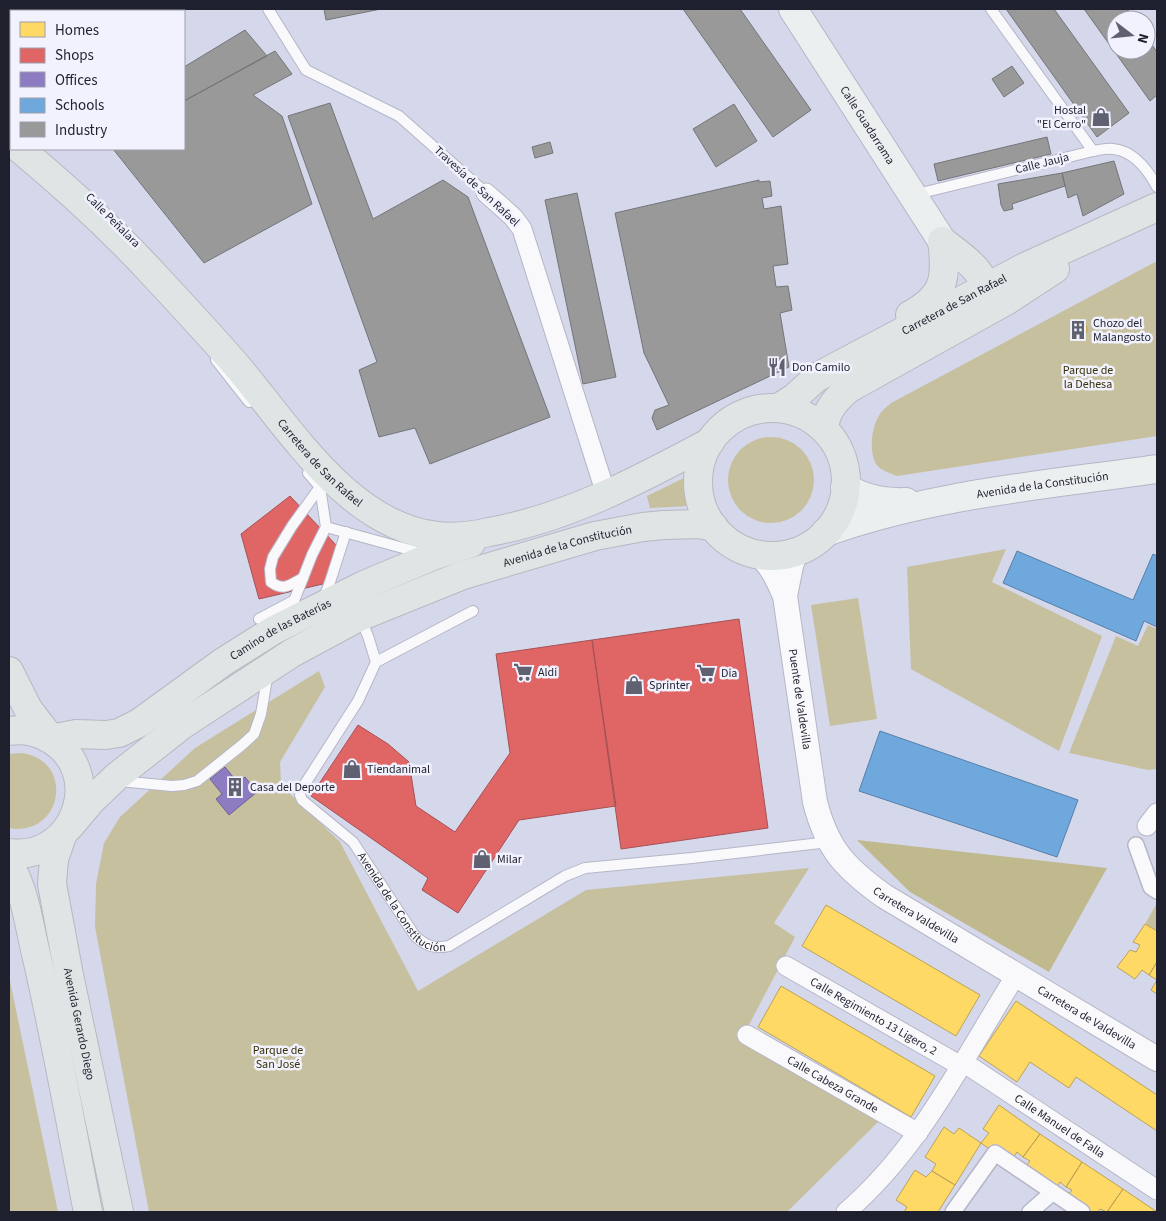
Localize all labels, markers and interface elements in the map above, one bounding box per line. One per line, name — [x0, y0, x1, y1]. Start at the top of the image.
legend — [10, 10, 185, 150]
north arrow — [1106, 10, 1156, 60]
text: Homes — [55, 20, 99, 41]
text: N — [1132, 31, 1153, 46]
text: Shops — [55, 45, 94, 66]
text: Offices — [55, 70, 98, 91]
street label: Calle Guadarrama — [836, 83, 899, 168]
text: Schools — [55, 95, 104, 116]
place label: Hostal "El Cerro" — [1037, 102, 1086, 133]
shop icon: Hostal "El Cerro" — [1090, 106, 1112, 128]
text: Industry — [55, 120, 107, 141]
street label: Travesía de San Rafael — [430, 142, 523, 231]
street label: Calle Jauja — [1014, 149, 1071, 178]
street label: Calle Peñalara — [81, 189, 144, 252]
street label: Carretera de San Rafael — [899, 270, 1010, 340]
place label: Chozo del Malangosto — [1093, 315, 1151, 346]
building icon: Chozo del Malangosto — [1067, 319, 1089, 341]
restaurant icon: Don Camilo — [766, 356, 788, 378]
place label: Don Camilo — [792, 359, 850, 376]
park label: Parque de la Dehesa — [1063, 362, 1113, 393]
street label: Carretera de San Rafael — [273, 415, 366, 511]
street label: Avenida de la Constitución — [975, 468, 1110, 503]
street label: Avenida de la Constitución — [501, 521, 633, 572]
street label: Camino de las Baterías — [227, 595, 334, 665]
street label: Puente de Valdevilla — [784, 648, 815, 751]
supermarket icon: Aldi — [512, 661, 534, 683]
supermarket icon: Dia — [695, 662, 717, 684]
place label: Aldi — [538, 664, 557, 681]
place label: Dia — [721, 665, 737, 682]
shop icon: Sprinter — [623, 674, 645, 696]
place label: Sprinter — [649, 677, 691, 694]
shop icon: Tiendanimal — [341, 758, 363, 780]
place label: Tiendanimal — [367, 761, 430, 778]
building icon: Casa del Deporte — [224, 776, 246, 798]
place label: Casa del Deporte — [250, 779, 335, 796]
shop icon: Milar — [471, 848, 493, 870]
street label: Avenida de la Constitución — [353, 849, 447, 956]
place label: Milar — [497, 851, 523, 868]
street label: Carretera Valdevilla — [869, 883, 962, 948]
street label: Avenida Gerardo Diego — [59, 967, 99, 1082]
street label: Calle Regimiento 13 Ligero, 2 — [807, 973, 940, 1060]
street label: Carretera de Valdevilla — [1034, 981, 1139, 1054]
park label: Parque de San José — [253, 1042, 303, 1073]
street label: Calle Cabeza Grande — [784, 1052, 882, 1118]
street label: Calle Manuel de Falla — [1011, 1090, 1108, 1162]

